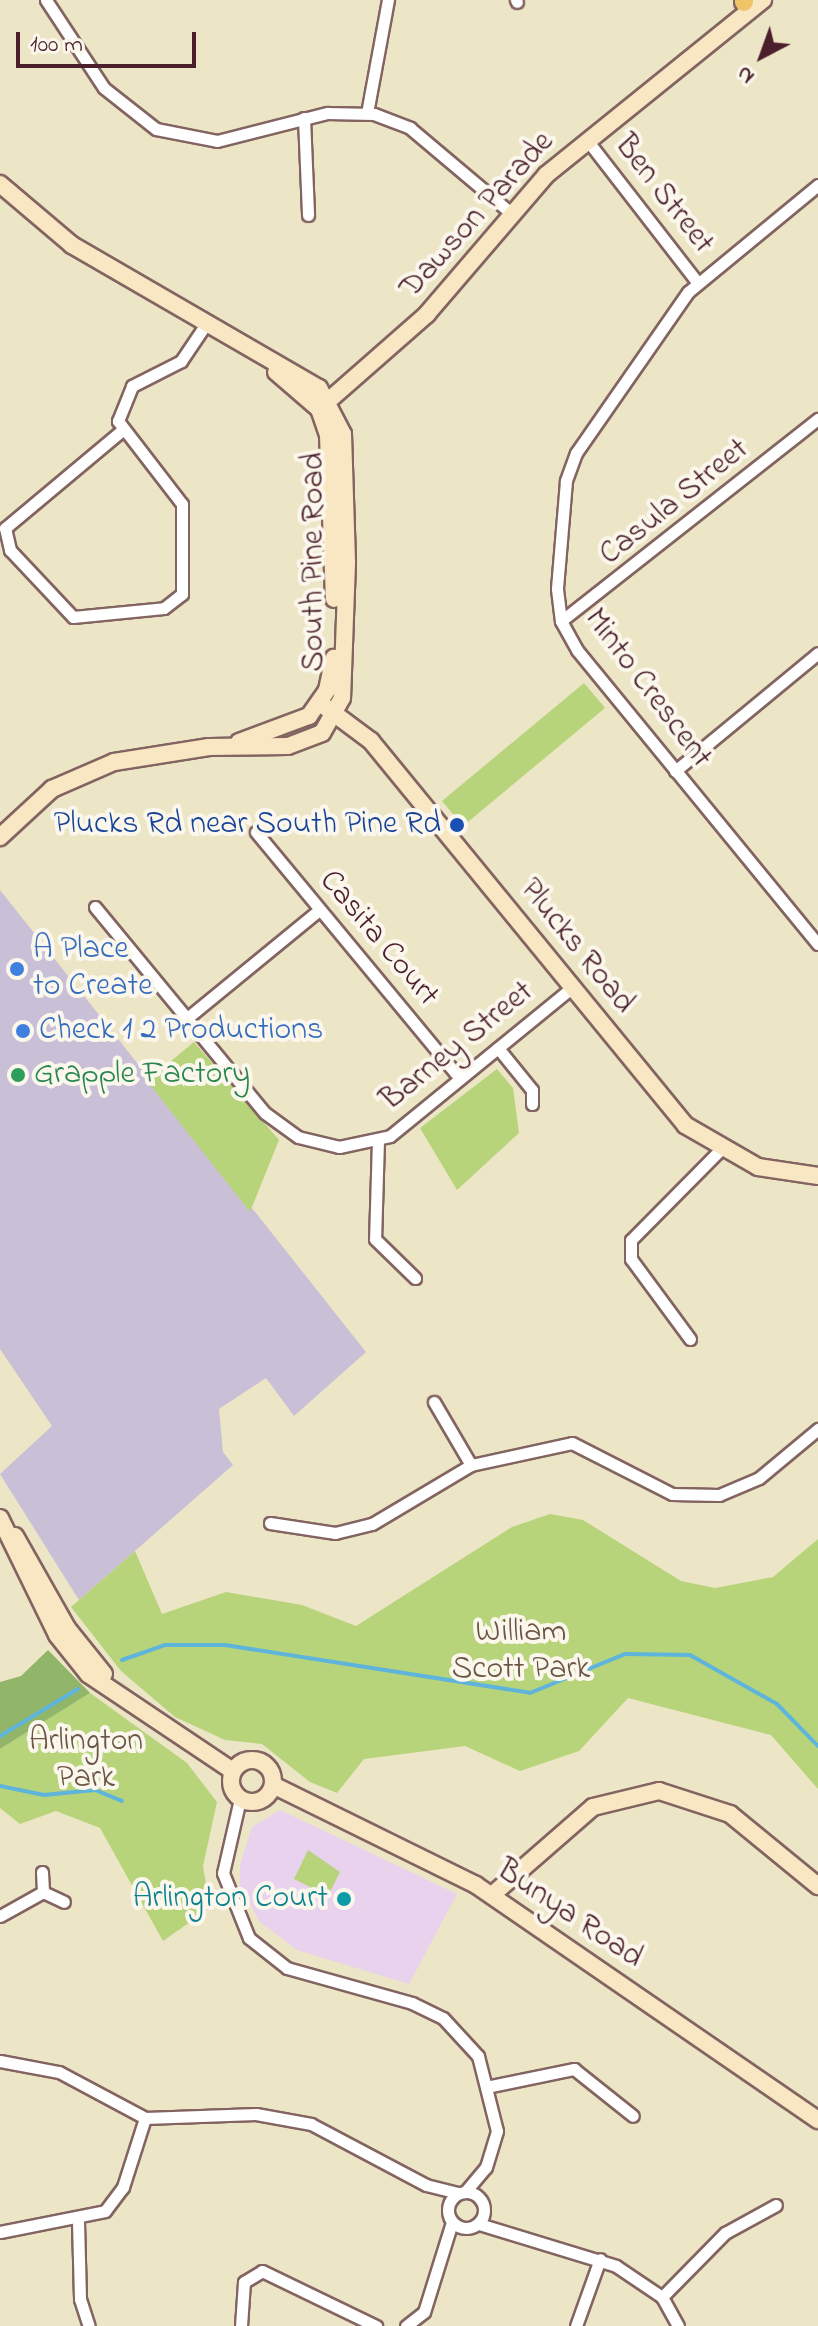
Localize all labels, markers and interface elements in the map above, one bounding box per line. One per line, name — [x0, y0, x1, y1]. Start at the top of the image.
scale bar — [20, 16, 200, 66]
north arrow — [722, 16, 802, 96]
text: 100 m — [30, 28, 83, 63]
text: N — [730, 57, 762, 91]
street label: Dawson Parade — [393, 124, 563, 308]
street label: Ben Street — [605, 128, 721, 262]
street label: Casula Street — [593, 431, 757, 575]
street label: South Pine Road — [296, 452, 334, 672]
street label: Minto Crescent — [575, 602, 719, 776]
place label: Plucks Rd near South Pine Rd — [54, 806, 441, 844]
marker: Plucks Rd near South Pine Rd — [448, 816, 466, 834]
street label: Casita Court — [310, 863, 446, 1015]
street label: Plucks Road — [510, 872, 642, 1022]
place label: A Place to Create — [33, 932, 153, 1007]
marker: A Place to Create — [8, 960, 26, 978]
street label: Barney Street — [374, 974, 542, 1120]
place label: Check 1 2 Productions — [39, 1012, 323, 1050]
marker: Check 1 2 Productions — [14, 1022, 32, 1040]
place label: Grapple Factory — [34, 1056, 250, 1094]
marker: Grapple Factory — [9, 1066, 27, 1084]
park label: William Scott Park — [452, 1615, 590, 1690]
park label: Arlington Park — [29, 1724, 143, 1799]
street label: Bunya Road — [489, 1852, 649, 1978]
place label: Arlington Court — [133, 1880, 328, 1918]
marker: Arlington Court — [335, 1890, 353, 1908]

